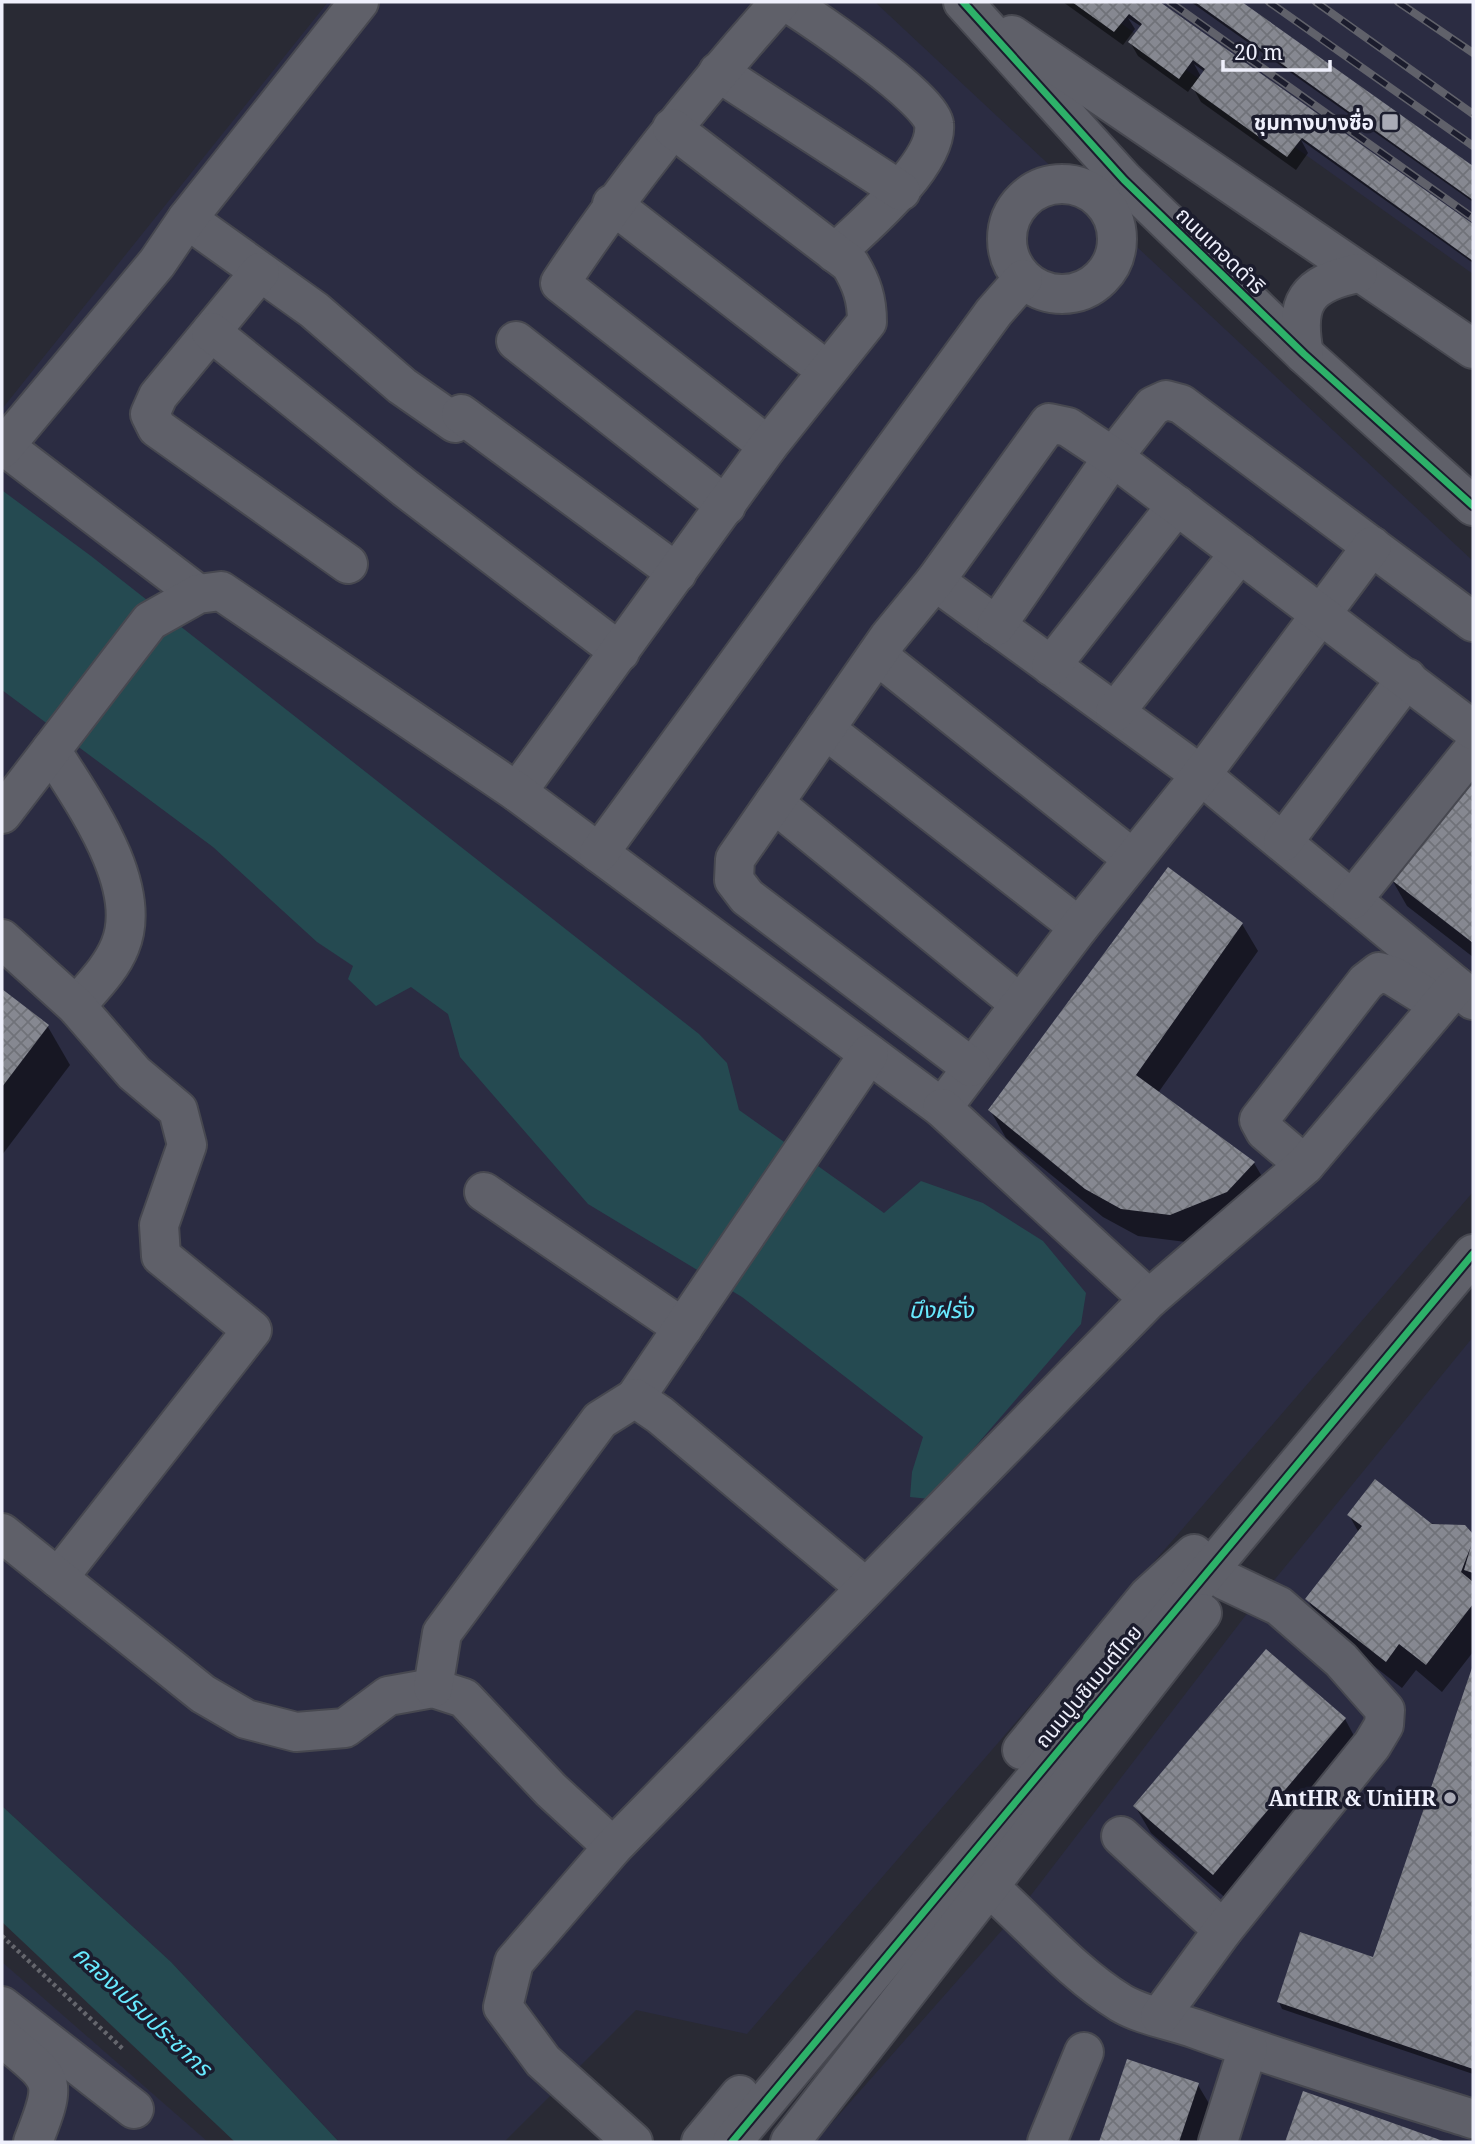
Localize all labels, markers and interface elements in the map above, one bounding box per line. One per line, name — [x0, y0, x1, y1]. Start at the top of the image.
scale bar — [1223, 28, 1330, 72]
text: 20 m — [1234, 38, 1283, 66]
place label: ชุมทางบางซื่อ — [1254, 108, 1374, 136]
marker: ชุมทางบางซื่อ — [1380, 112, 1400, 132]
street label: ถนนเทอดดำริ — [1170, 200, 1272, 300]
water label: บึงฝรั่ง — [909, 1293, 975, 1325]
street label: ถนนปูนซิเมนต์ไทย — [1028, 1619, 1148, 1753]
place label: AntHR & UniHR — [1269, 1784, 1437, 1812]
marker: AntHR & UniHR — [1442, 1790, 1458, 1806]
water label: คลองเปรมประชากร — [67, 1937, 220, 2084]

